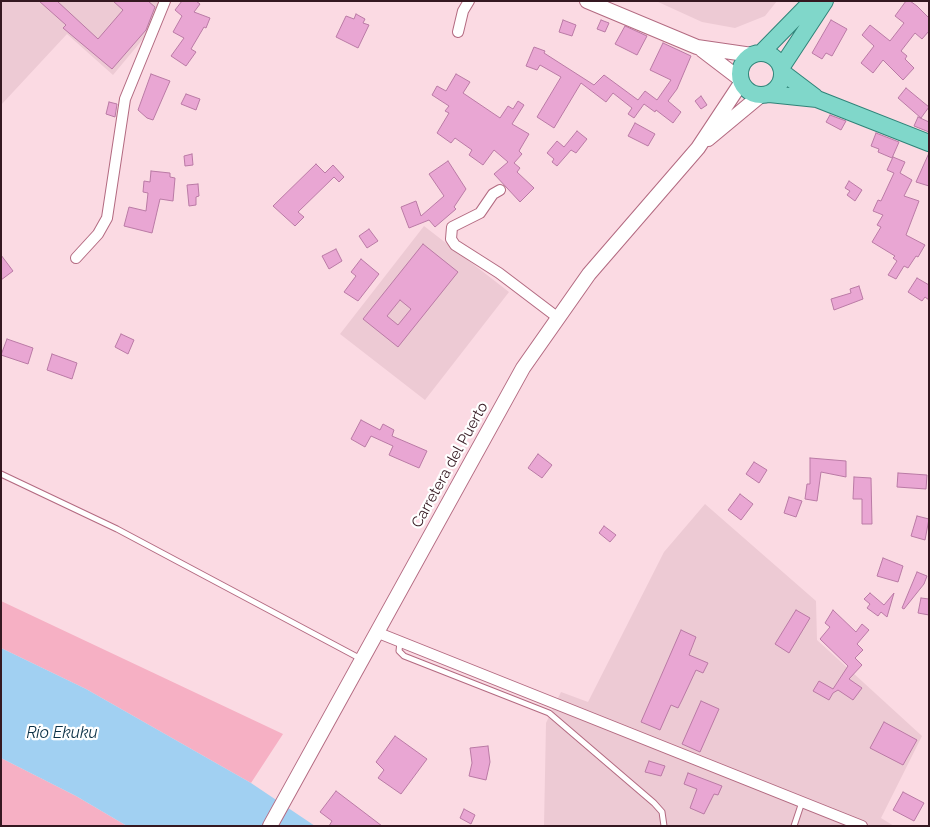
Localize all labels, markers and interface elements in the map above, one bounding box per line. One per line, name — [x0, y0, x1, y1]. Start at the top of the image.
street label: Carretera del Puerto — [408, 399, 492, 531]
water label: Río Ekuku — [26, 723, 98, 743]

